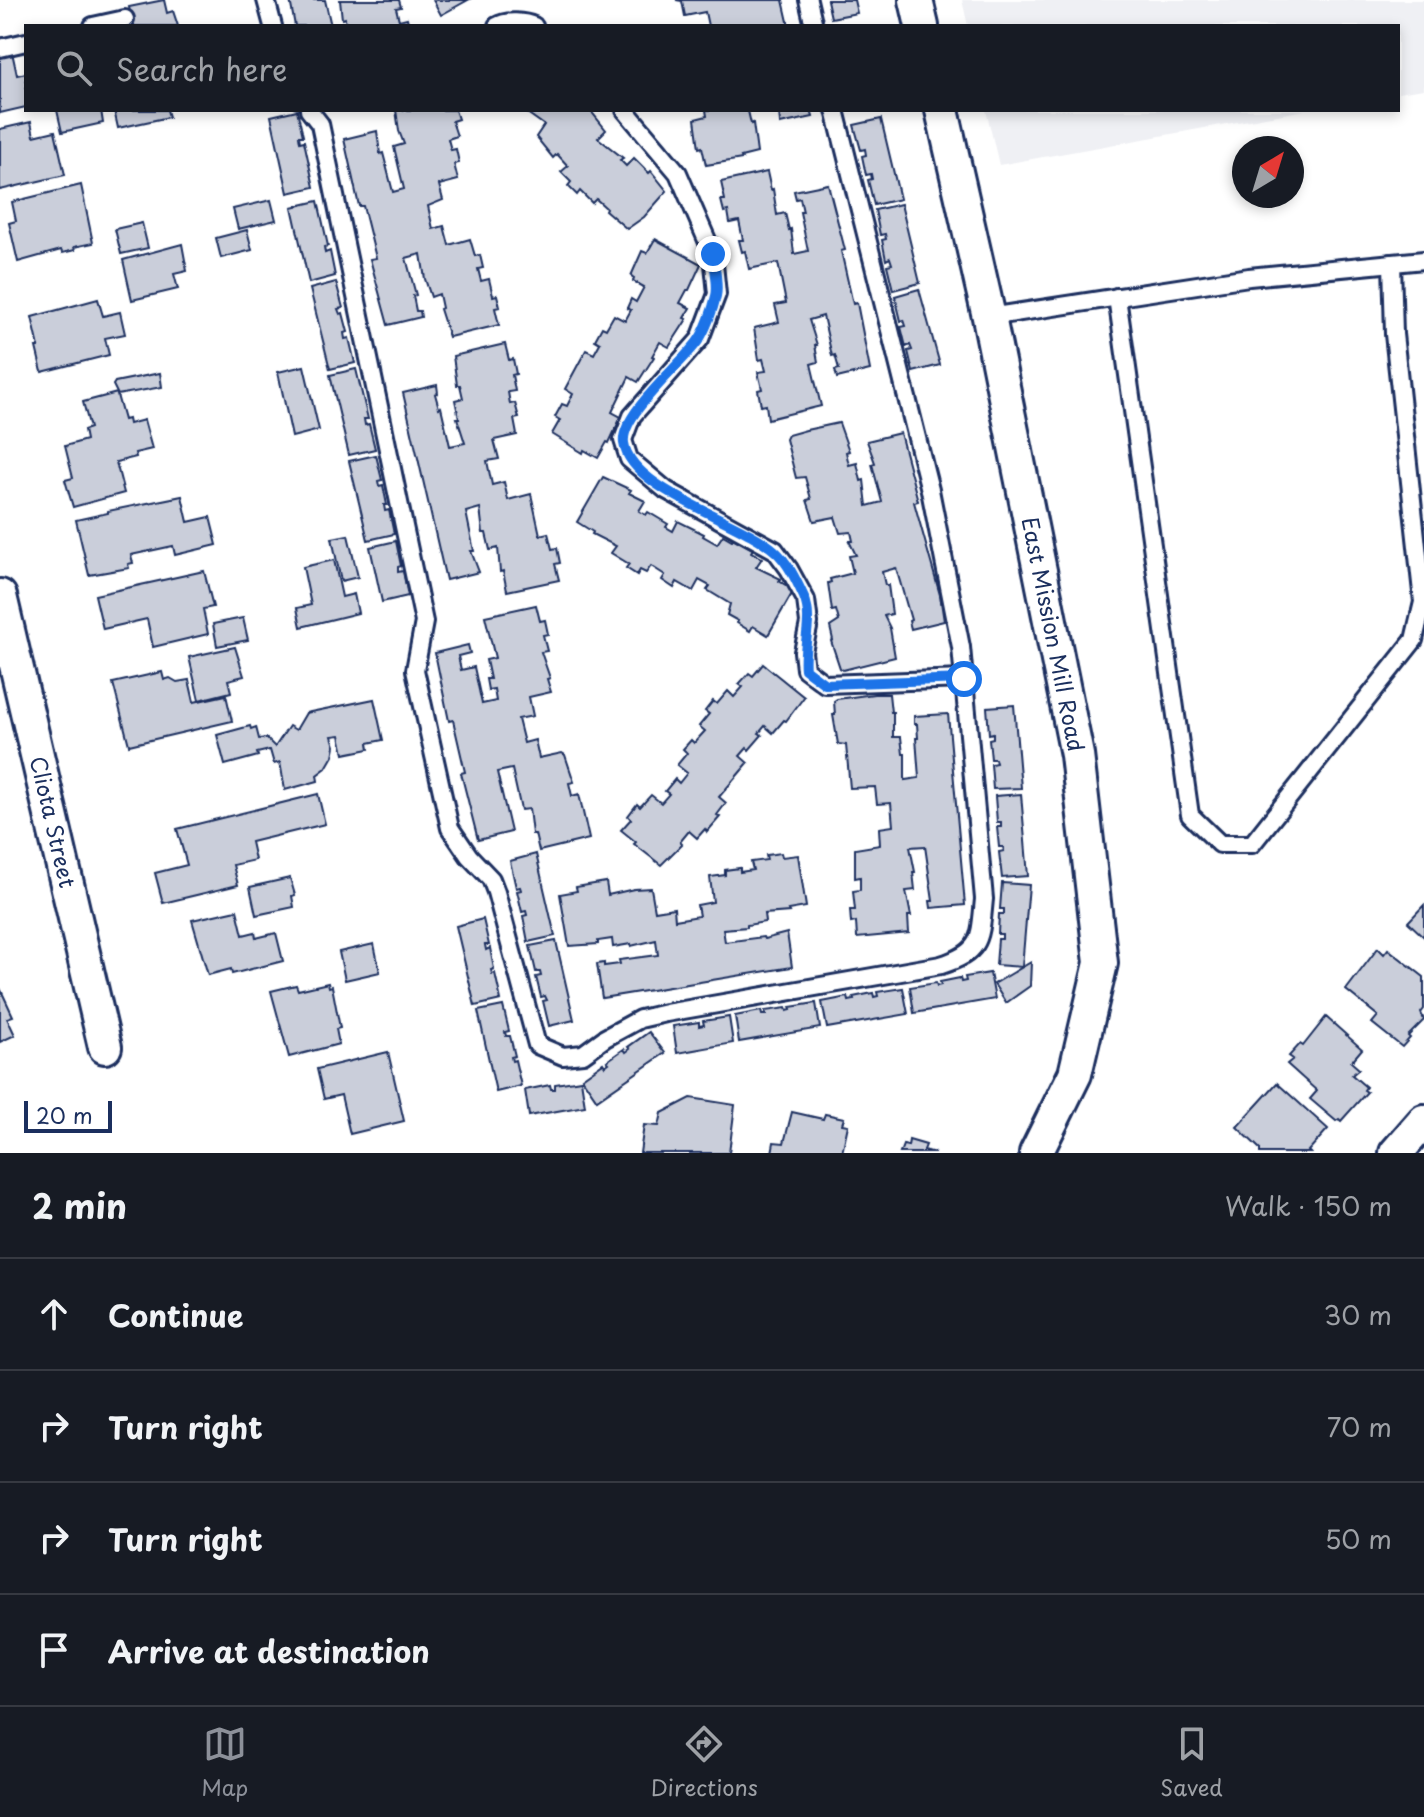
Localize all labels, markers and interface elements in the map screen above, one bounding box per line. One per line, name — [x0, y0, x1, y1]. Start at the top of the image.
search box — [24, 24, 1400, 112]
icon: search — [52, 46, 96, 90]
text: Search here — [116, 46, 288, 91]
north arrow — [1232, 136, 1304, 208]
route end — [695, 236, 731, 272]
street label: East Mission Mill Road — [1015, 514, 1094, 754]
route start — [946, 661, 982, 697]
street label: Cliota Street — [23, 752, 85, 891]
scale bar — [24, 1097, 112, 1133]
text: 20 m — [36, 1098, 93, 1131]
text: 2 min — [32, 1179, 127, 1231]
text: Walk · 150 m — [1225, 1186, 1392, 1225]
icon: ahead — [32, 1292, 76, 1336]
text: Continue — [108, 1292, 243, 1337]
text: 30 m — [1324, 1295, 1392, 1334]
icon: right — [32, 1404, 76, 1448]
text: Turn right — [108, 1404, 263, 1449]
text: 70 m — [1327, 1407, 1392, 1446]
icon: right — [32, 1516, 76, 1560]
text: Turn right — [108, 1516, 263, 1561]
text: 50 m — [1325, 1519, 1392, 1558]
icon: arrive — [32, 1628, 76, 1672]
text: Arrive at destination — [108, 1628, 430, 1673]
tab: Map — [201, 1722, 248, 1803]
tab: Directions — [651, 1722, 758, 1803]
tab: Saved — [1160, 1722, 1223, 1803]

